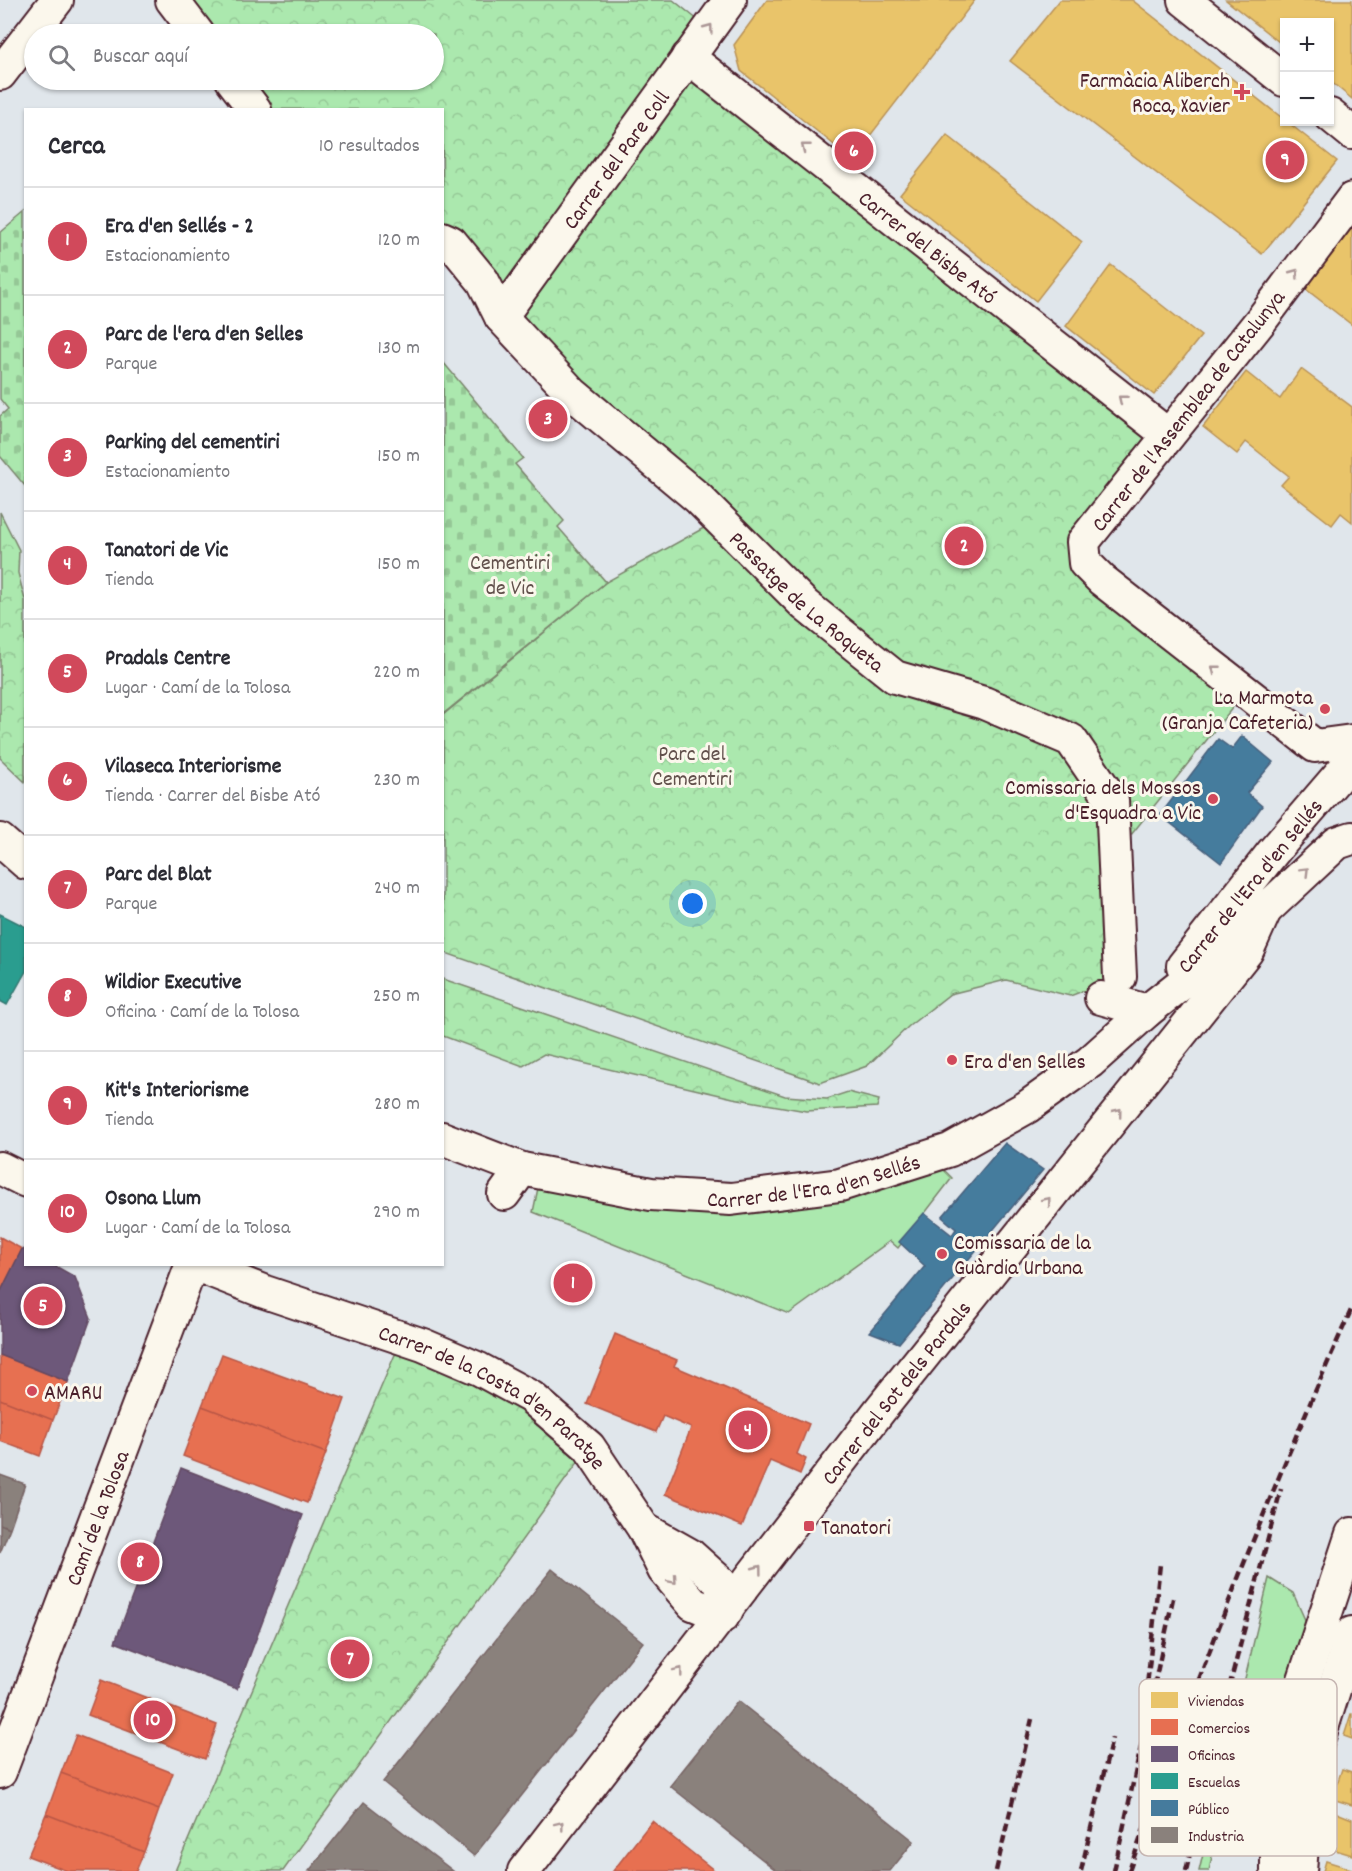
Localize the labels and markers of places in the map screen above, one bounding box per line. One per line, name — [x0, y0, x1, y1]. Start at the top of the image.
place label: Farmàcia Aliberch Roca, Xavier — [1080, 67, 1231, 123]
marker: Farmàcia Aliberch Roca, Xavier — [1235, 85, 1249, 99]
pin: 6 — [834, 128, 874, 174]
pin: 9 — [1266, 138, 1304, 182]
pin: 3 — [528, 396, 568, 442]
pin: 2 — [944, 524, 984, 568]
place label: La Marmota (Granja Cafeteria) — [1162, 684, 1314, 740]
marker: La Marmota (Granja Cafeteria) — [1318, 702, 1332, 716]
place label: Comissaria dels Mossos d'Esquadra a Vic — [1005, 774, 1201, 830]
marker: Comissaria dels Mossos d'Esquadra a Vic — [1206, 792, 1220, 806]
place label: Era d'en Selles — [964, 1048, 1086, 1079]
marker: Era d'en Selles — [945, 1053, 959, 1067]
place label: Comissaria de la Guàrdia Urbana — [954, 1229, 1091, 1285]
marker: Comissaria de la Guàrdia Urbana — [935, 1247, 949, 1261]
pin: 1 — [554, 1260, 592, 1306]
pin: 5 — [24, 1284, 63, 1328]
place label: AMARU — [44, 1379, 102, 1410]
marker: AMARU — [25, 1384, 39, 1398]
pin: 4 — [728, 1408, 768, 1452]
place label: Tanatori — [821, 1514, 891, 1545]
marker: Tanatori — [802, 1519, 816, 1533]
pin: 8 — [120, 1540, 160, 1584]
pin: 7 — [330, 1636, 370, 1682]
pin: 10 — [134, 1698, 172, 1742]

